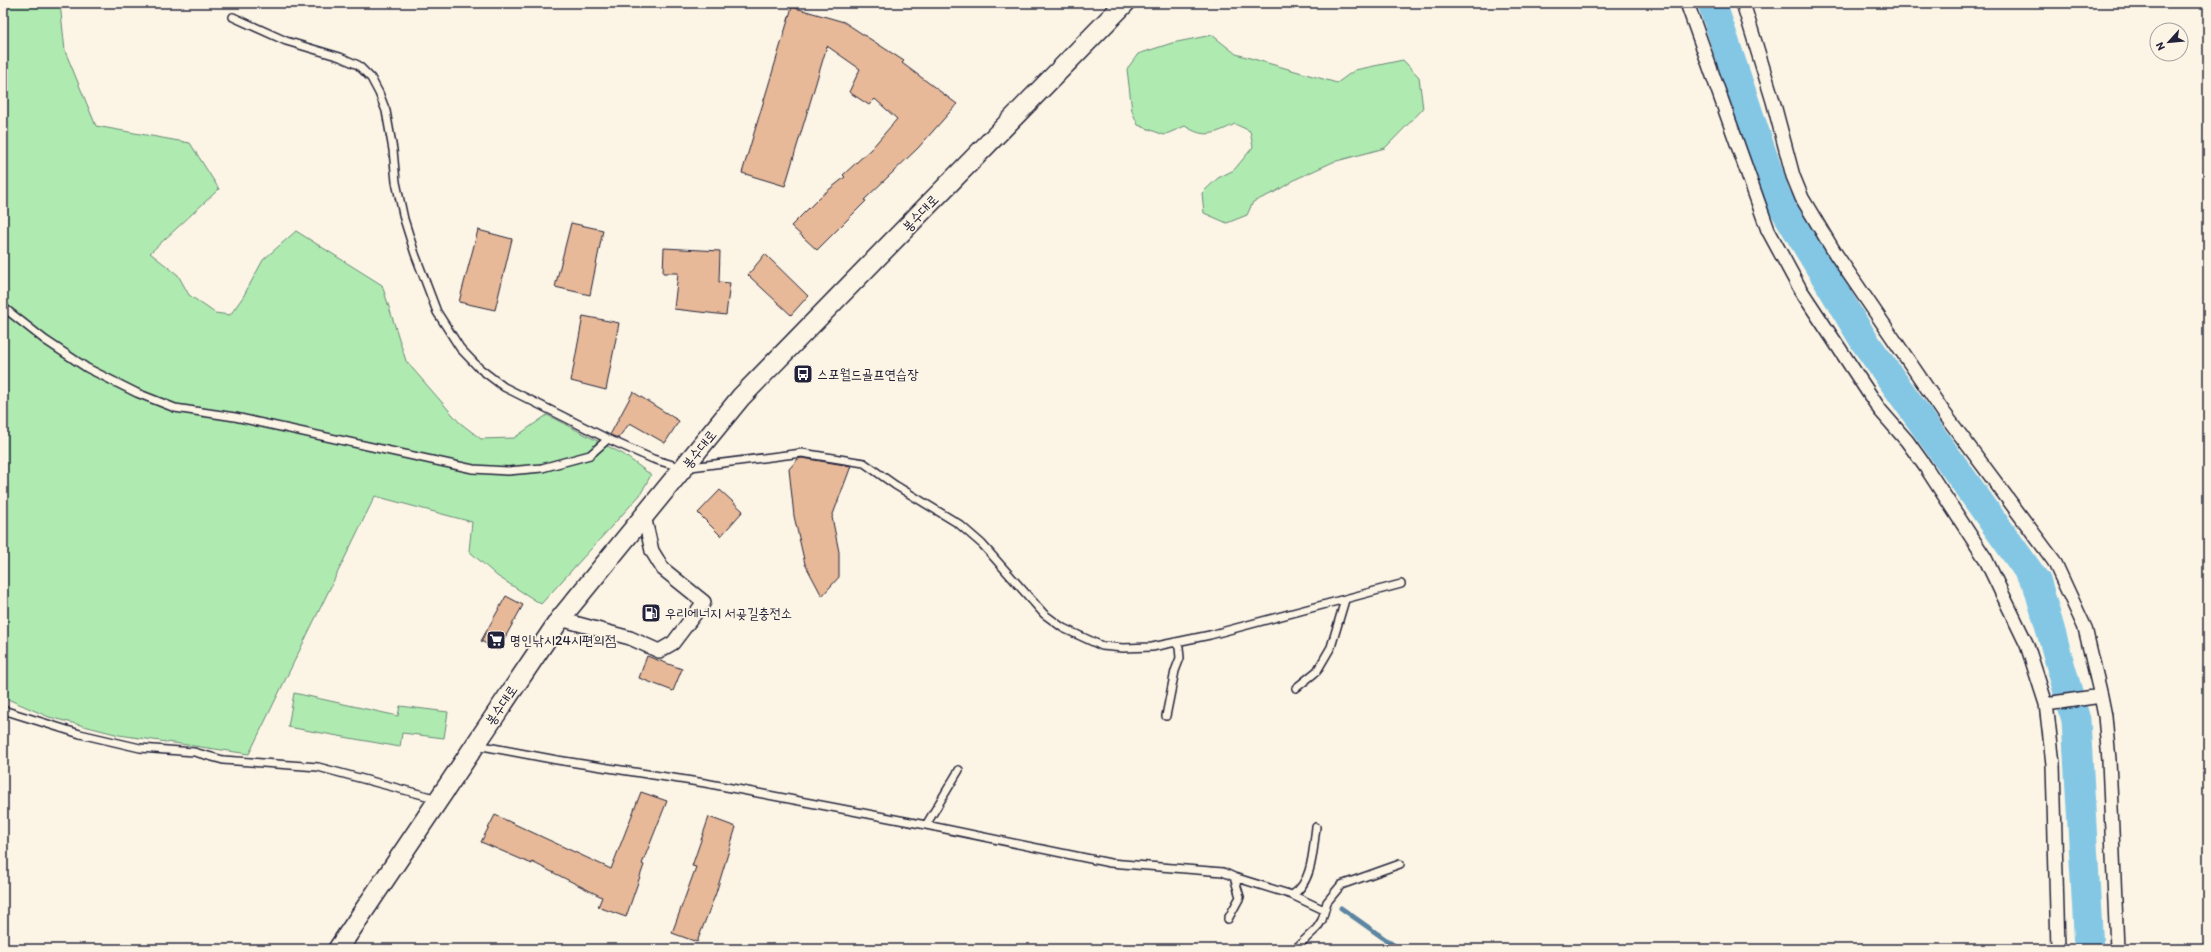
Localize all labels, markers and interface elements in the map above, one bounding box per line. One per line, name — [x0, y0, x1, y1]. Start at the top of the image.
north arrow — [2149, 22, 2189, 62]
text: N — [2153, 40, 2168, 53]
street label: 봉수대로 — [899, 191, 942, 235]
bus stop icon: 스포월드골프연습장 — [792, 363, 814, 385]
place label: 스포월드골프연습장 — [817, 366, 919, 383]
street label: 봉수대로 — [679, 426, 720, 472]
fuel station icon: 우리에너지 서곶길충전소 — [640, 602, 662, 624]
place label: 우리에너지 서곶길충전소 — [665, 605, 792, 622]
supermarket icon: 명인낚시24시편의점 — [485, 629, 507, 651]
place label: 명인낚시24시편의점 — [510, 632, 616, 649]
street label: 봉수대로 — [482, 682, 521, 729]

